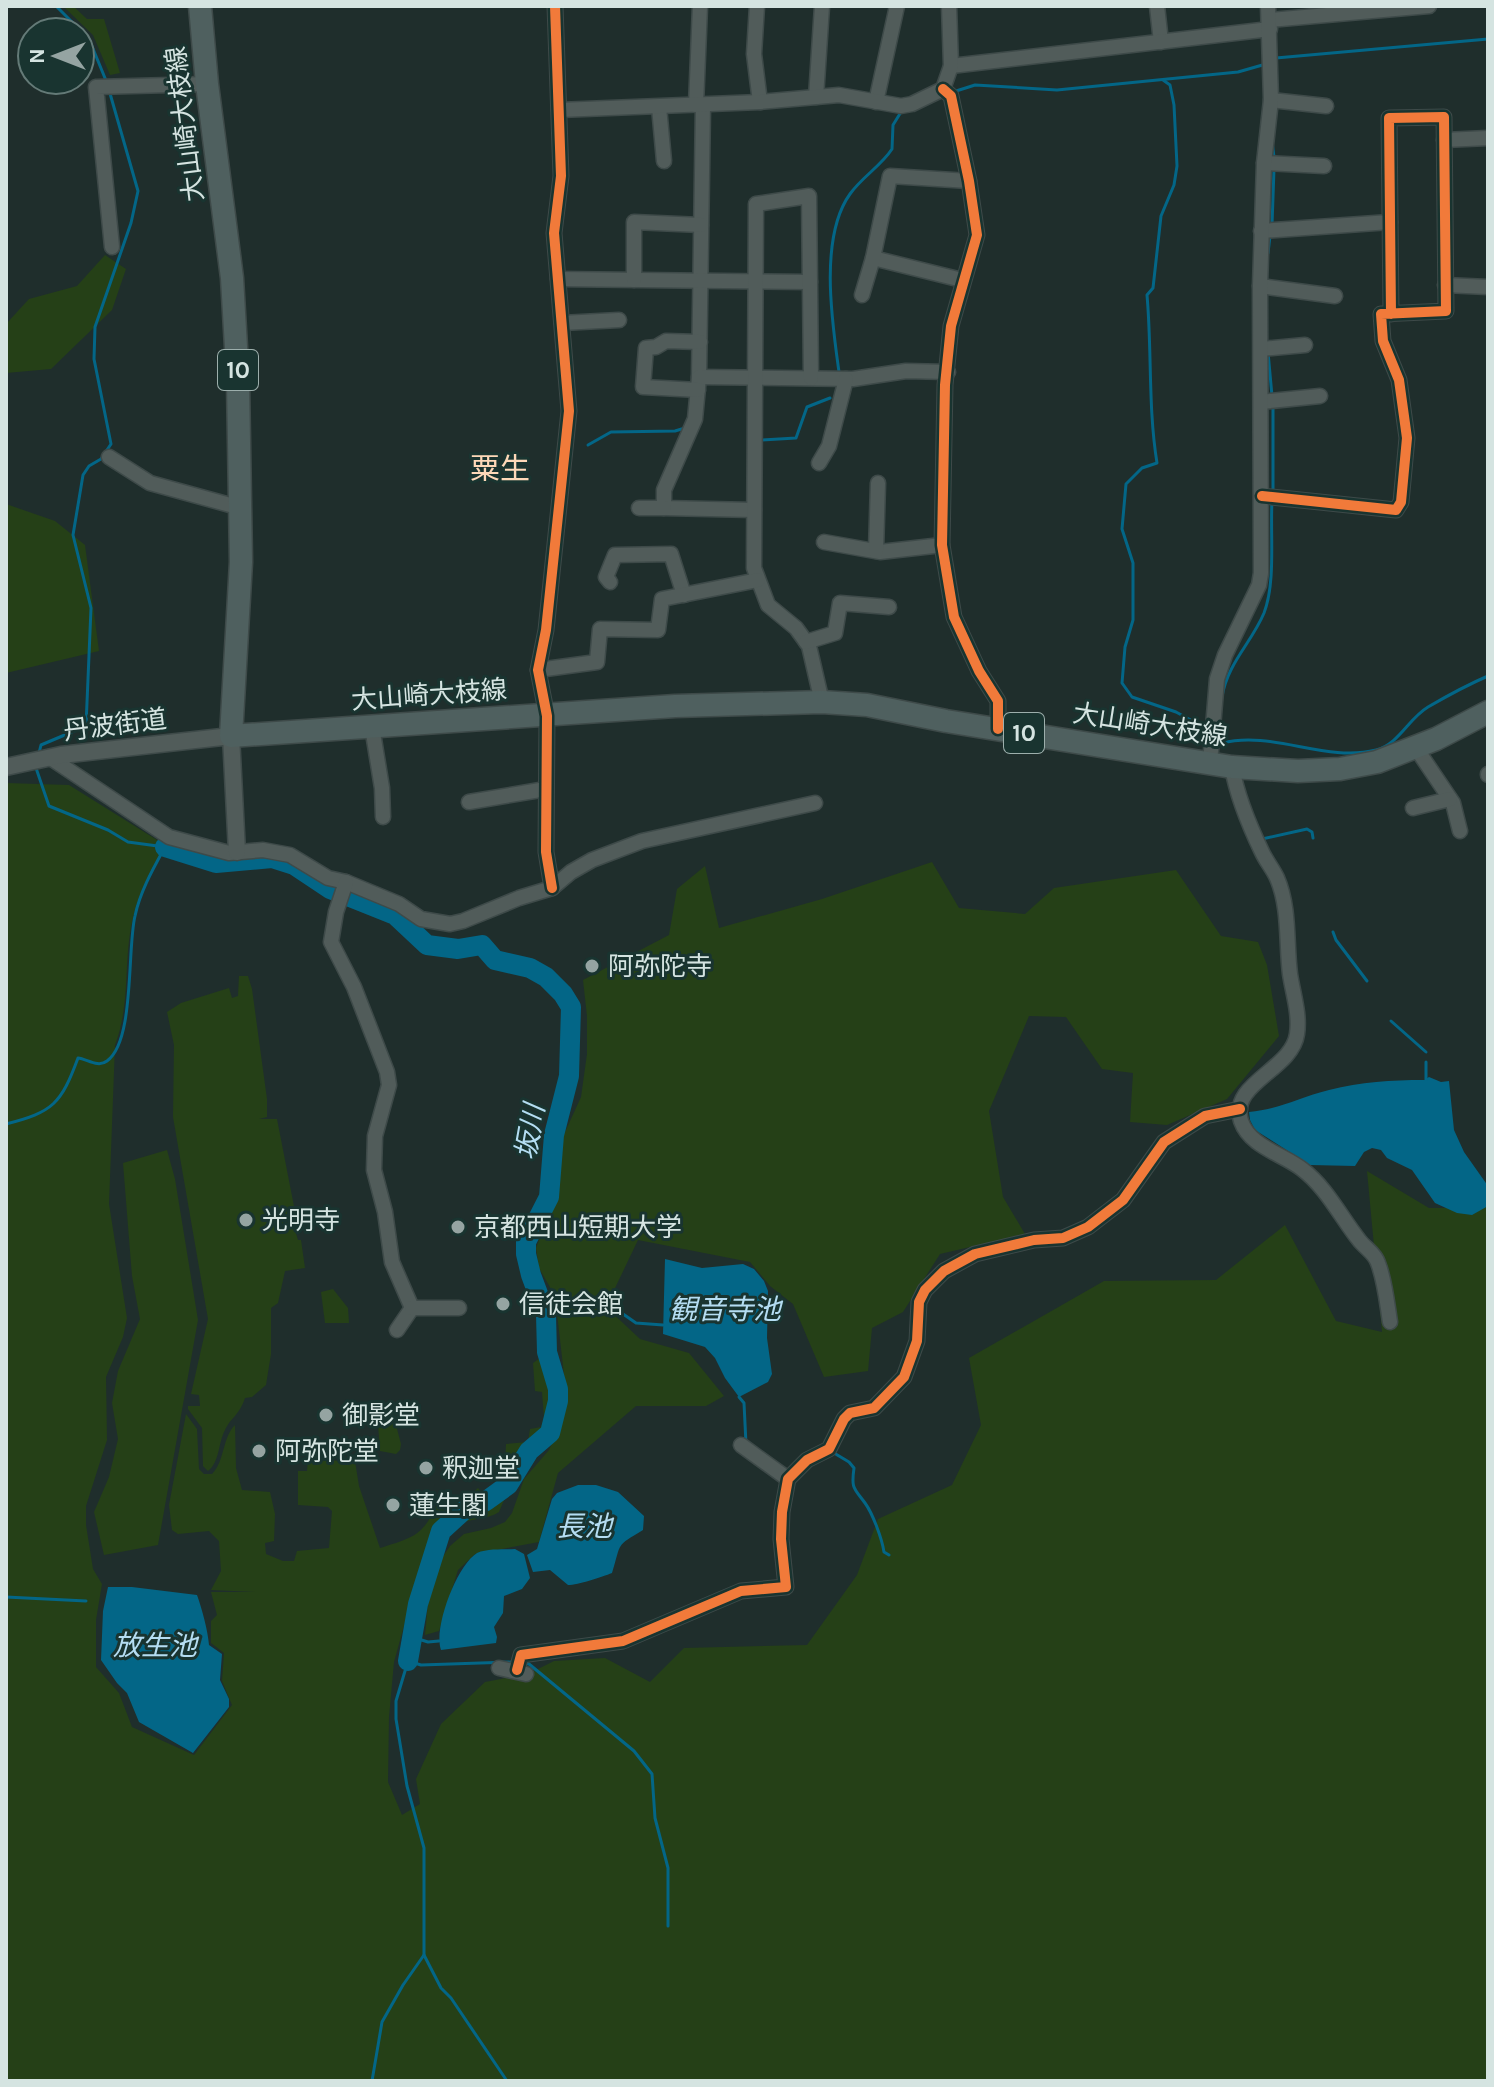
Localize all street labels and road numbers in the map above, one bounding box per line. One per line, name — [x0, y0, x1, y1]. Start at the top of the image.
street label: 大山崎大枝線 — [160, 45, 210, 203]
road number: 10 — [218, 350, 258, 390]
street label: 大山崎大枝線 — [350, 674, 508, 716]
street label: 大山崎大枝線 — [1071, 697, 1229, 753]
street label: 丹波街道 — [61, 703, 169, 747]
road number: 10 — [1004, 713, 1044, 753]

